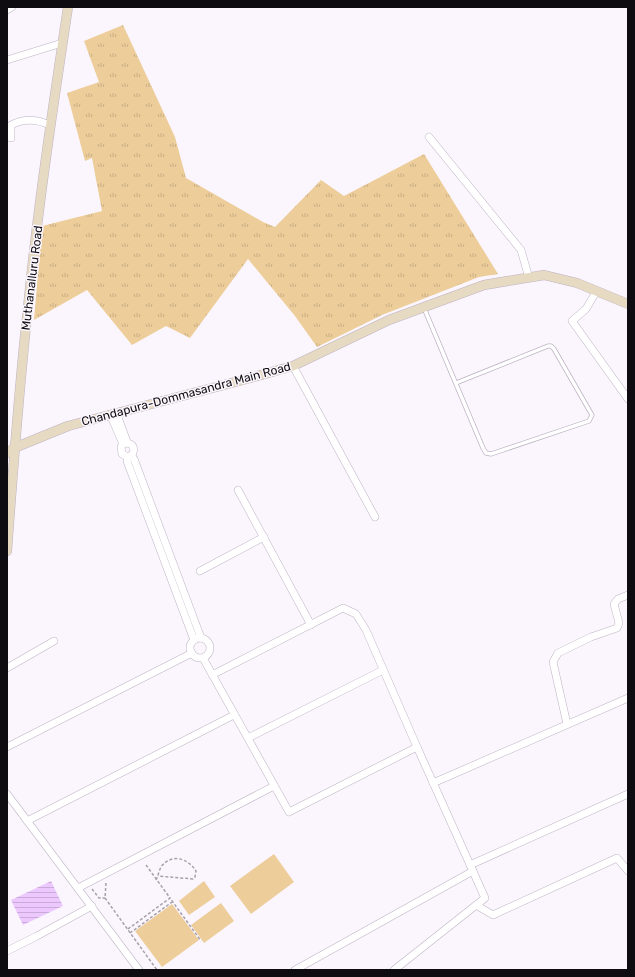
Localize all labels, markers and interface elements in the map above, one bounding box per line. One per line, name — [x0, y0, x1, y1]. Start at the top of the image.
street label: Muthanalluru Road — [19, 225, 45, 331]
street label: Chandapura-Dommasandra Main Road — [80, 359, 292, 429]

